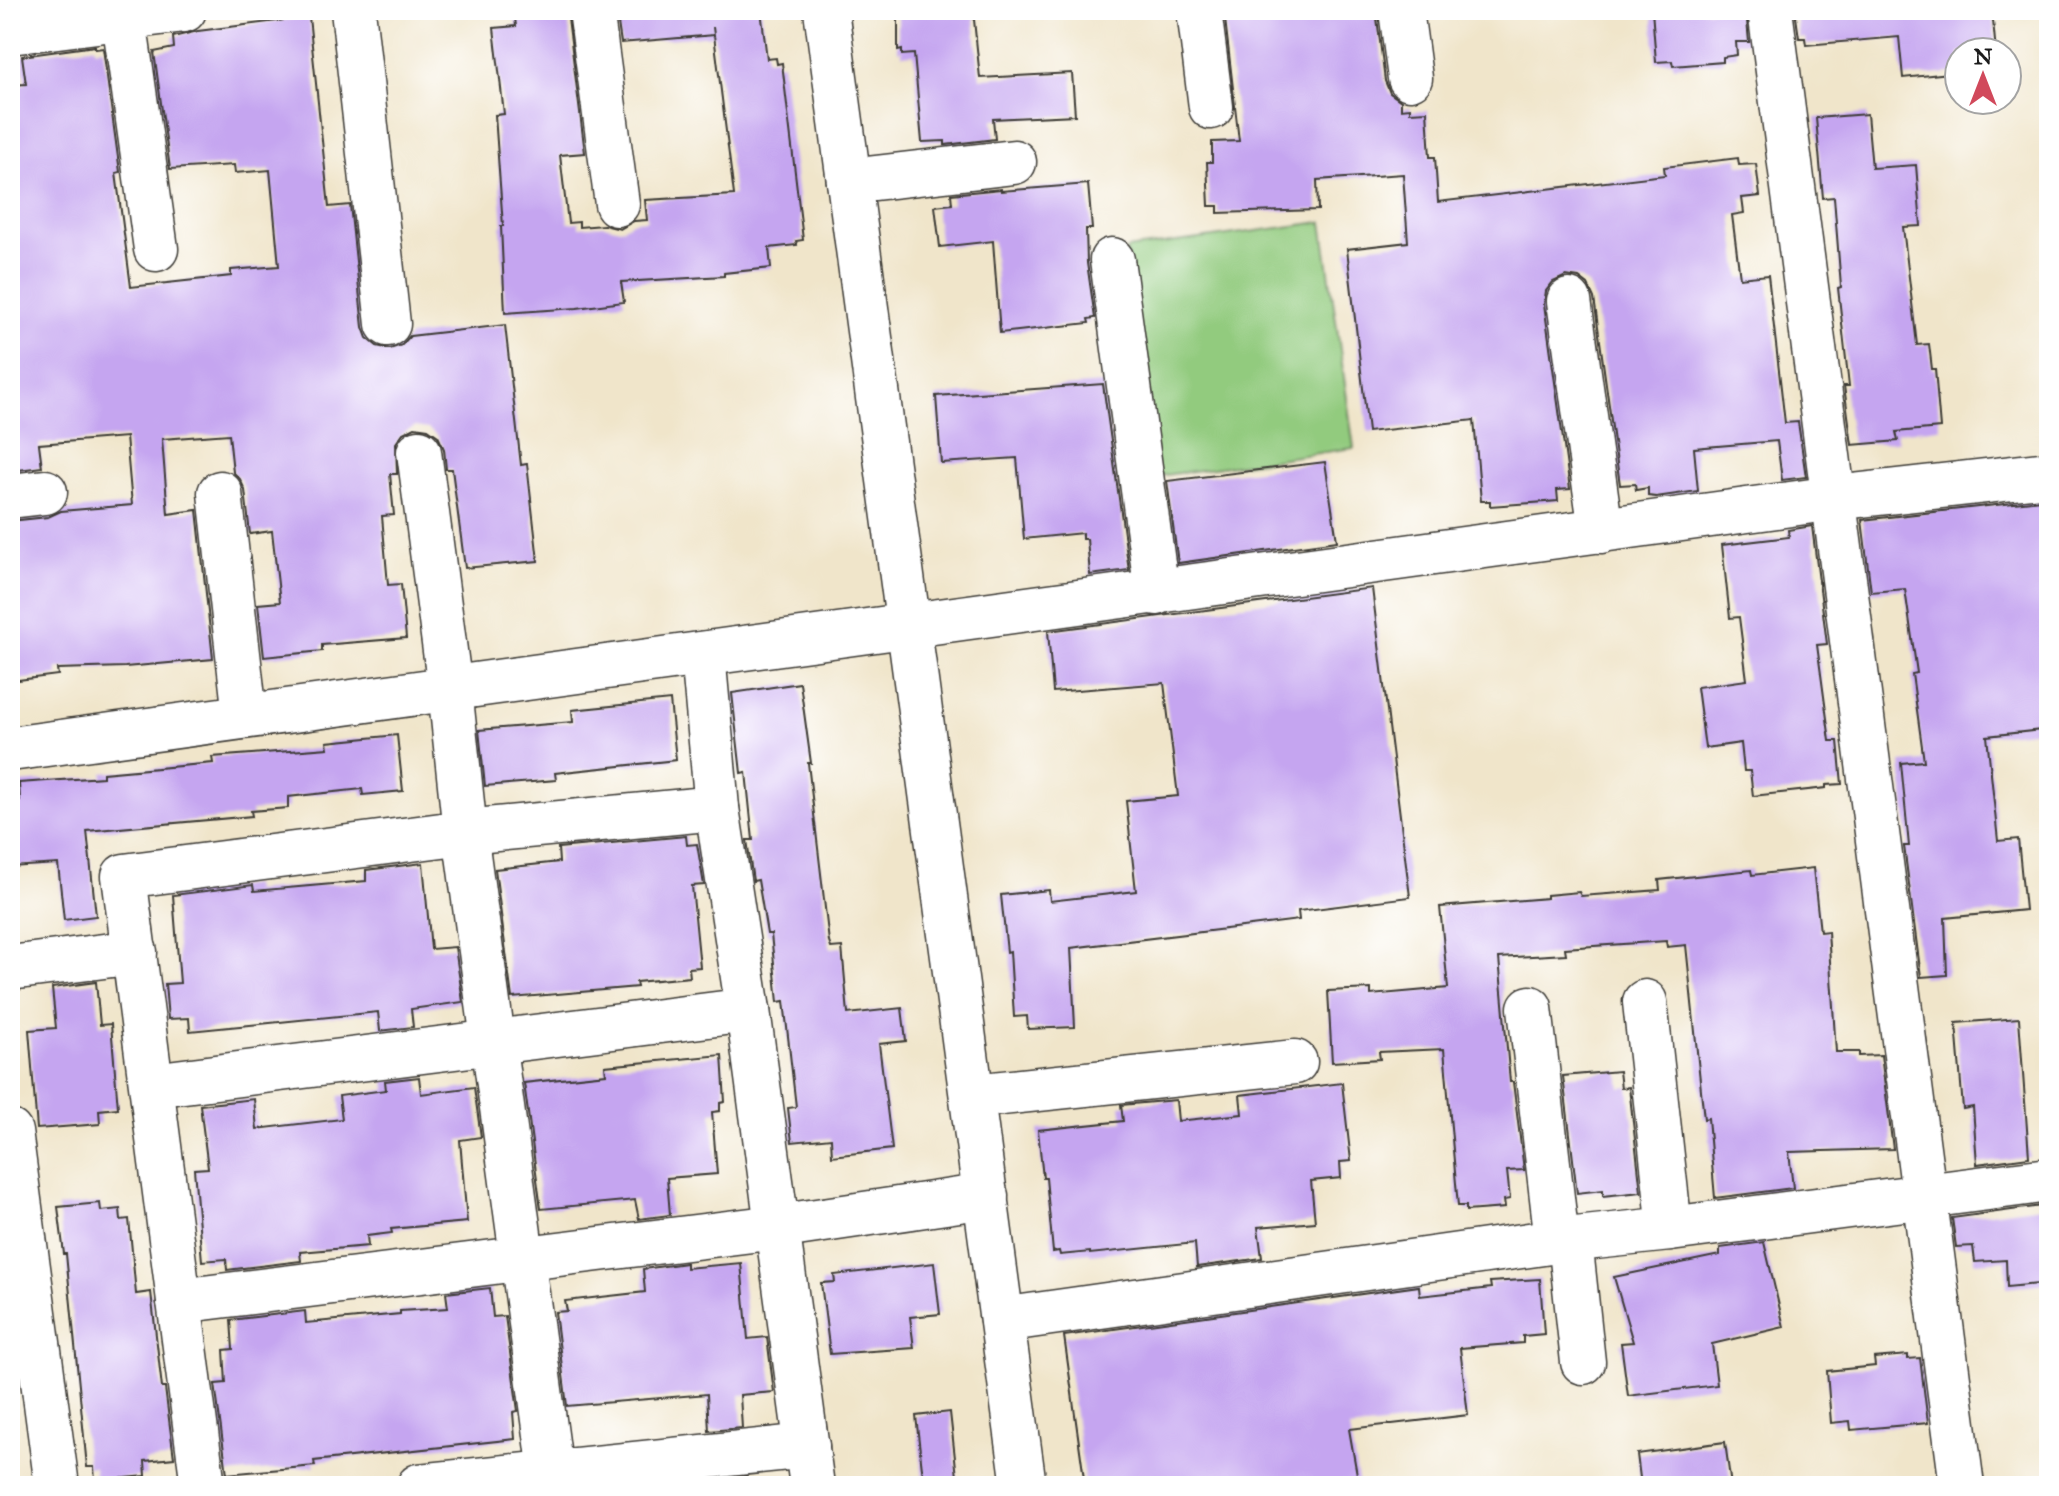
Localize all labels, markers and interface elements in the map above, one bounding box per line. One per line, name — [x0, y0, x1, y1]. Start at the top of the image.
north arrow — [1943, 36, 2023, 116]
text: N — [1974, 43, 1993, 70]

